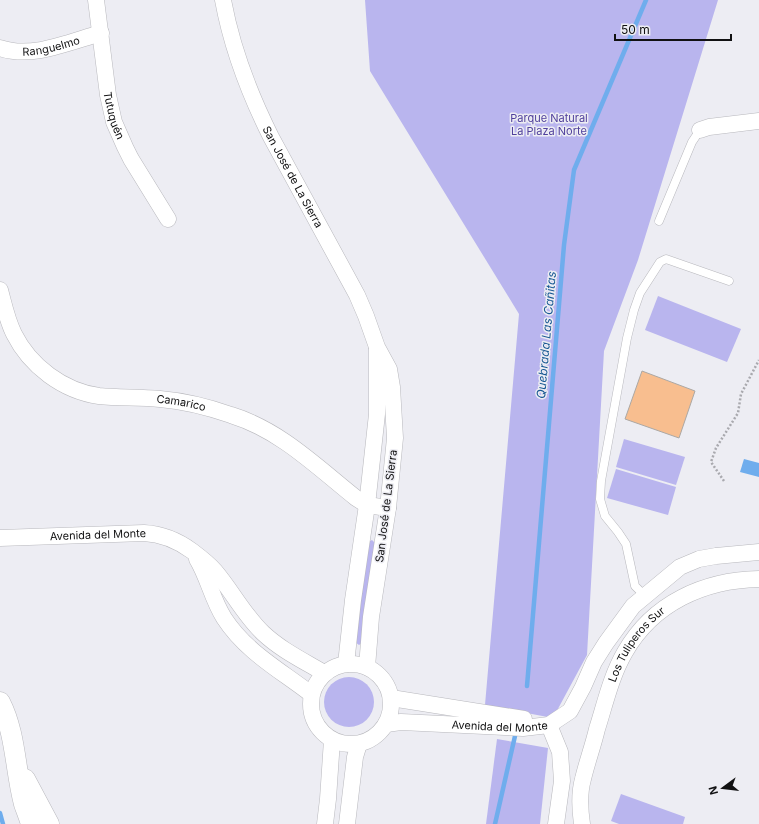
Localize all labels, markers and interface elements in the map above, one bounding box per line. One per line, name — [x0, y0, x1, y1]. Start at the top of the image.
scale bar — [615, 16, 731, 42]
text: 50 m — [621, 22, 650, 37]
street label: Ranguelmo — [22, 33, 82, 59]
street label: Tutuquén — [101, 91, 128, 141]
park label: Parque Natural La Plaza Norte — [510, 111, 588, 138]
street label: San José de La Sierra — [260, 124, 326, 230]
water label: Quebrada Las Cañitas — [533, 271, 559, 399]
street label: Camarico — [156, 392, 208, 414]
street label: San José de La Sierra — [372, 449, 400, 563]
street label: Avenida del Monte — [50, 526, 146, 543]
street label: Los Tuliperos Sur — [605, 603, 667, 684]
street label: Avenida del Monte — [451, 717, 549, 735]
north arrow — [703, 768, 743, 808]
text: N — [705, 785, 721, 796]

